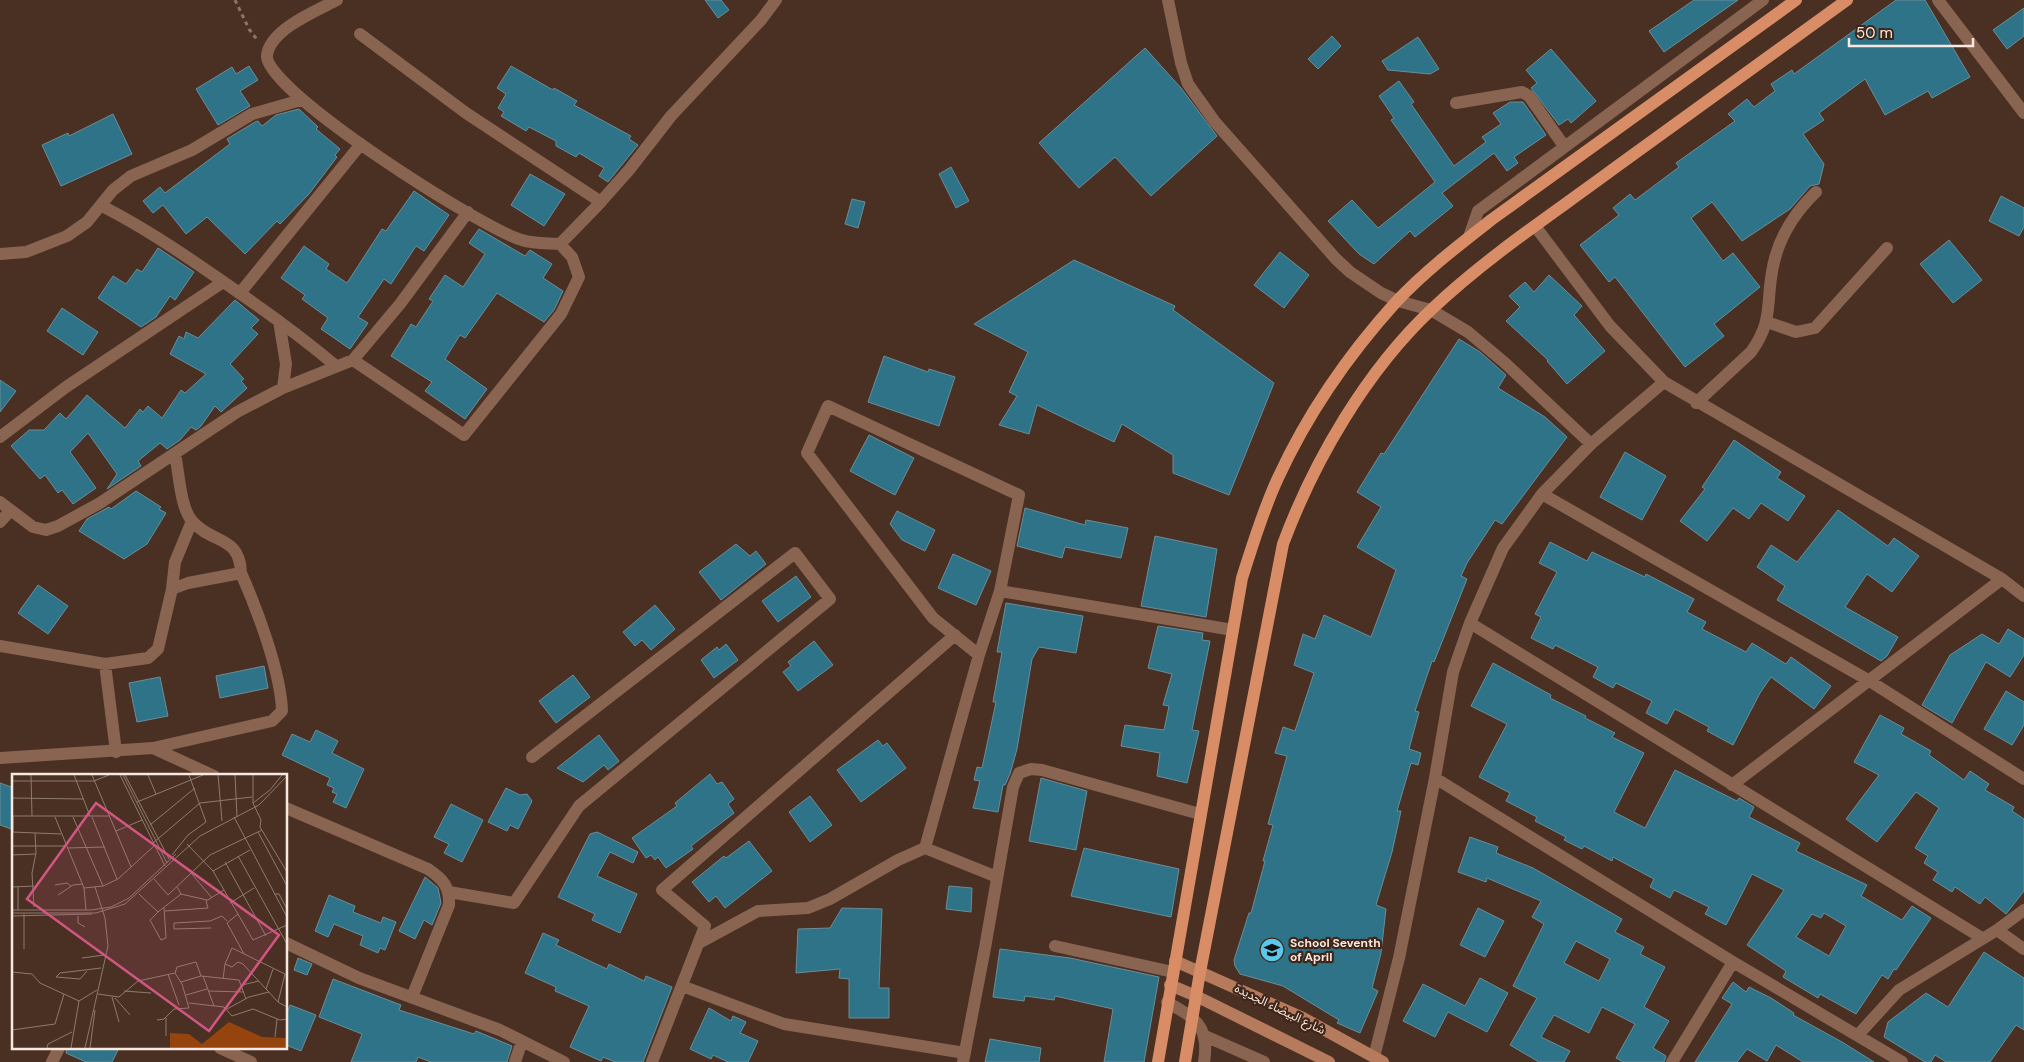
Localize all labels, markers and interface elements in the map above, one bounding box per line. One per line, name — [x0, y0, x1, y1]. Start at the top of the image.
scale bar — [1849, 15, 1973, 47]
text: 50 m — [1856, 23, 1893, 43]
inset map — [12, 774, 288, 1050]
place label: School Seventh of April — [1290, 935, 1381, 965]
school or university icon: School Seventh of April — [1259, 937, 1285, 963]
street label: شارع البيضاء الجديدة — [1232, 980, 1328, 1039]

